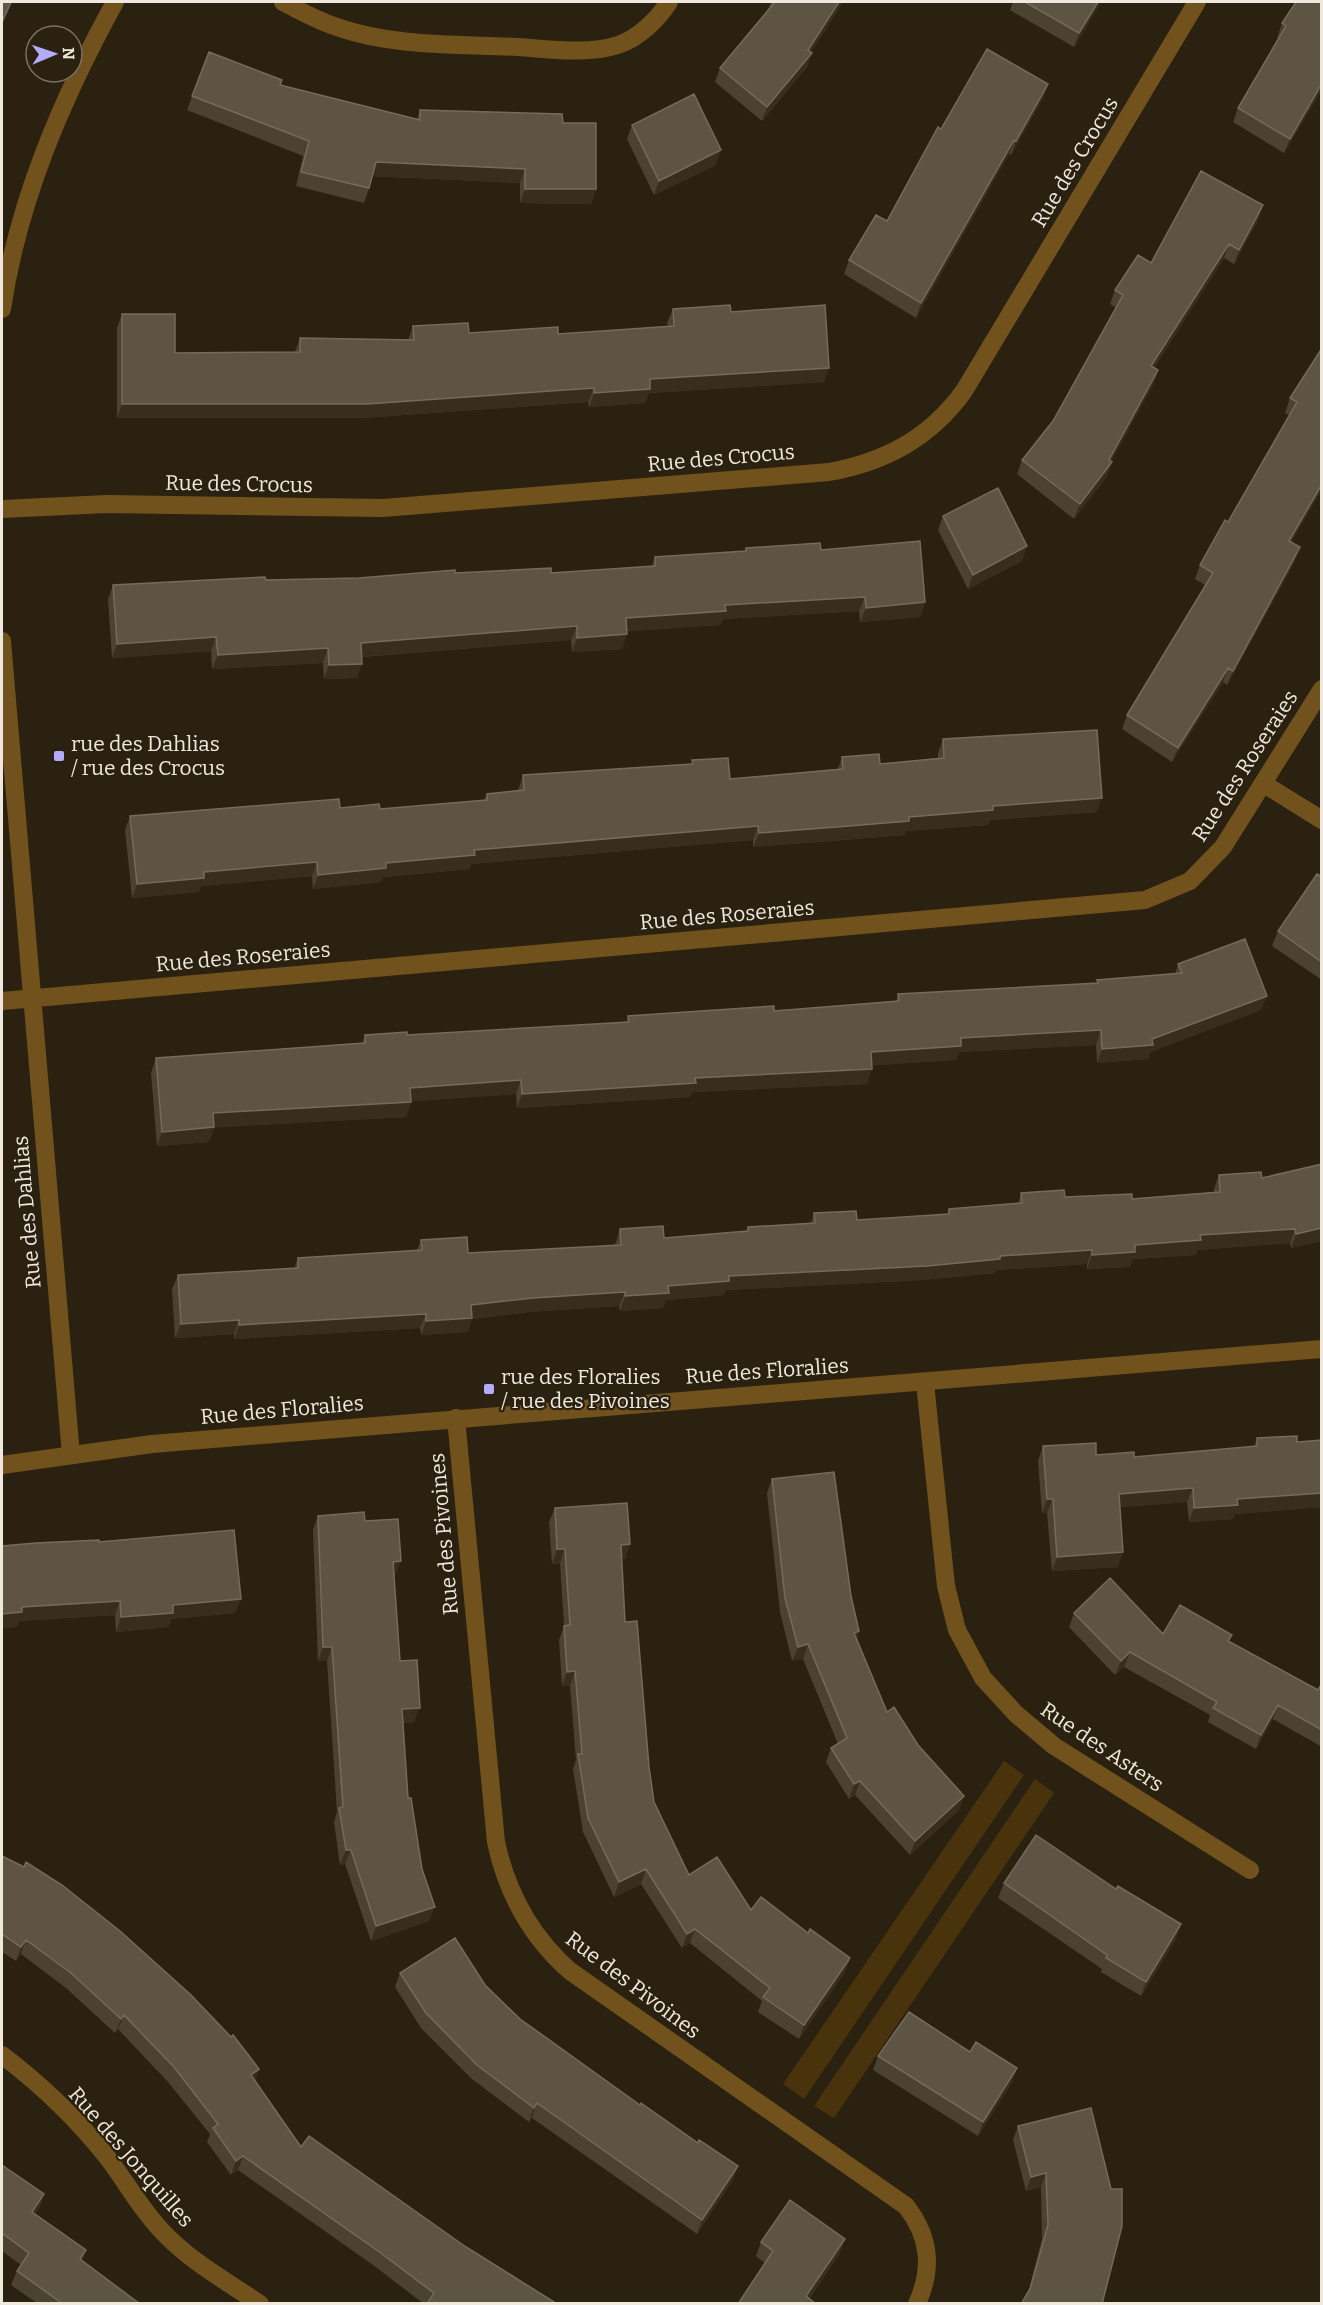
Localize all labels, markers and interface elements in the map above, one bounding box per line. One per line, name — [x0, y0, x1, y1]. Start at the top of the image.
north arrow — [24, 24, 84, 84]
text: N — [59, 47, 78, 60]
street label: Rue des Crocus — [1026, 92, 1124, 232]
street label: Rue des Crocus — [646, 439, 796, 477]
street label: Rue des Crocus — [165, 470, 313, 498]
street label: Rue des Roseraies — [1186, 685, 1304, 847]
place label: rue des Dahlias / rue des Crocus — [71, 731, 225, 781]
marker: rue des Dahlias / rue des Crocus — [52, 749, 66, 763]
street label: Rue des Roseraies — [639, 894, 815, 936]
street label: Rue des Roseraies — [155, 936, 331, 978]
street label: Rue des Dahlias — [7, 1135, 47, 1289]
street label: Rue des Floralies — [684, 1352, 850, 1390]
place label: rue des Floralies / rue des Pivoines — [501, 1364, 670, 1414]
marker: rue des Floralies / rue des Pivoines — [482, 1382, 496, 1396]
street label: Rue des Floralies — [199, 1390, 365, 1430]
street label: Rue des Pivoines — [424, 1452, 464, 1616]
street label: Rue des Asters — [1036, 1696, 1168, 1798]
street label: Rue des Pivoines — [560, 1926, 706, 2044]
street label: Rue des Jonquilles — [63, 2082, 199, 2232]

